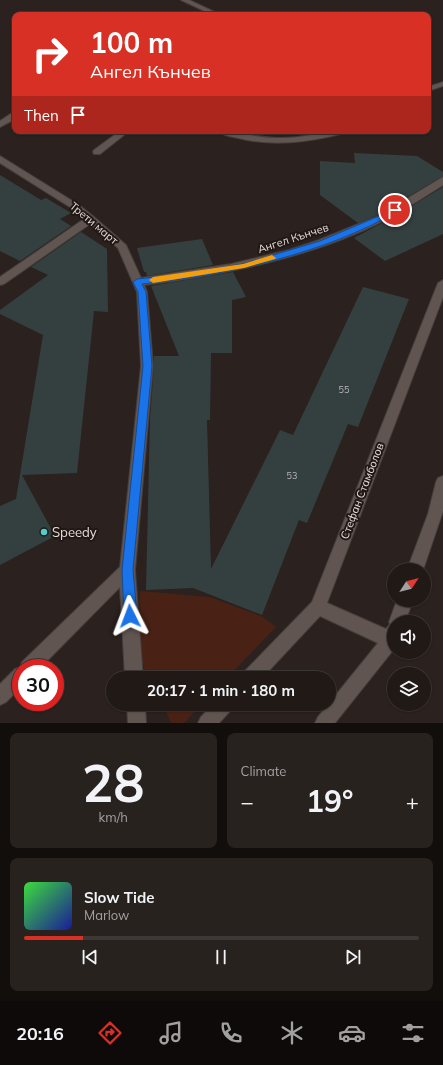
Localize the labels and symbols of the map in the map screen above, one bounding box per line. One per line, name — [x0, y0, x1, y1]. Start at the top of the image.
pin — [378, 193, 412, 227]
street label: Трети март — [67, 199, 121, 247]
street label: Ангел Кънчев — [256, 220, 330, 256]
house number: 55 — [339, 384, 350, 395]
street label: Стефан Стамболов — [337, 441, 387, 541]
house number: 53 — [287, 470, 297, 481]
place label: Speedy — [52, 524, 97, 540]
marker: Speedy — [39, 527, 49, 537]
north arrow — [387, 563, 431, 607]
position arrow — [109, 595, 151, 637]
speed limit sign: 30 — [12, 659, 64, 711]

